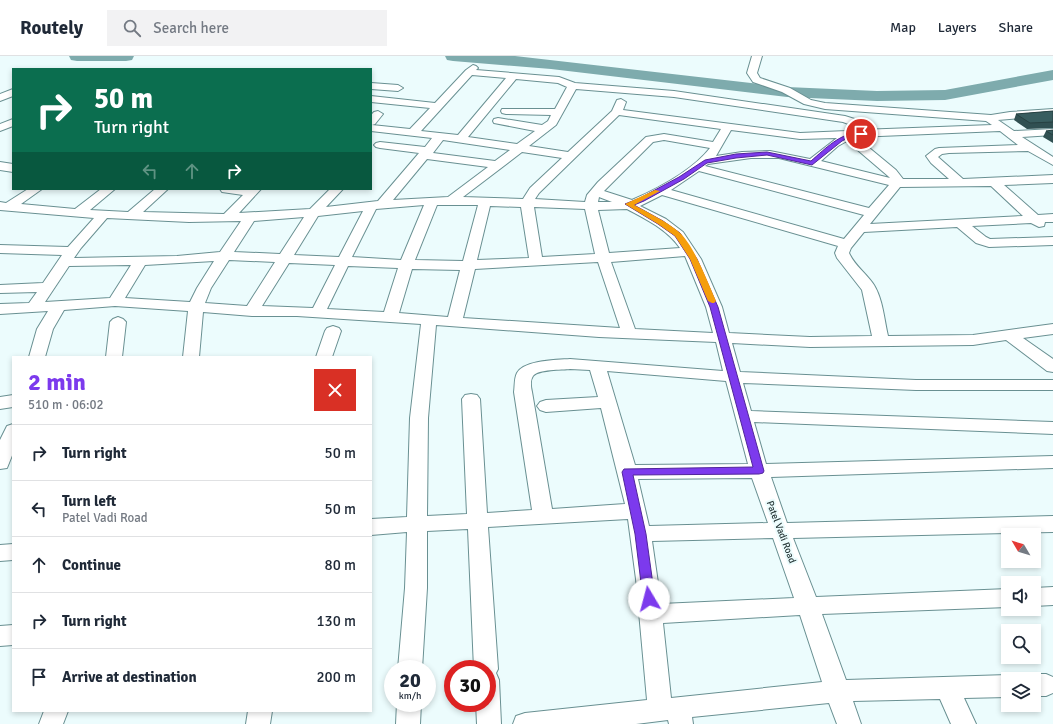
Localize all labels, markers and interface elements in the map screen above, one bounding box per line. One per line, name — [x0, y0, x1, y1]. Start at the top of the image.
search box — [107, 10, 387, 46]
text: Routely — [20, 16, 83, 40]
icon: search — [121, 17, 143, 39]
text: Search here — [153, 19, 229, 37]
text: Map — [890, 19, 916, 36]
text: Layers — [938, 19, 977, 36]
text: Share — [999, 19, 1033, 36]
text: 50 m — [94, 82, 153, 116]
icon: right — [28, 84, 80, 136]
text: Turn right — [94, 116, 169, 138]
pin — [844, 117, 878, 151]
icon: arrive — [850, 123, 872, 145]
icon: left — [139, 160, 161, 182]
icon: ahead — [181, 160, 203, 182]
icon: right — [223, 160, 245, 182]
text: 2 min — [28, 367, 86, 397]
button: close — [314, 369, 356, 411]
text: 510 m · 06:02 — [28, 397, 104, 413]
icon: right — [28, 442, 50, 464]
text: Turn right — [62, 444, 127, 462]
text: 50 m — [325, 444, 356, 462]
text: Turn left — [62, 492, 116, 510]
icon: left — [28, 498, 50, 520]
street label: Patel Vadi Road — [764, 499, 798, 565]
text: 50 m — [325, 500, 356, 518]
text: Patel Vadi Road — [62, 510, 148, 526]
north arrow — [1001, 528, 1041, 568]
map controls — [1001, 528, 1041, 712]
icon: ahead — [28, 554, 50, 576]
text: Continue — [62, 556, 121, 574]
text: 80 m — [325, 556, 356, 574]
button: sound — [1001, 576, 1041, 616]
position arrow — [628, 578, 670, 620]
icon: right — [28, 610, 50, 632]
text: Turn right — [62, 612, 127, 630]
text: 130 m — [316, 612, 356, 630]
button: search — [1001, 624, 1041, 664]
speed limit sign: 30 — [444, 660, 496, 712]
icon: arrive — [28, 666, 50, 688]
text: Arrive at destination — [62, 668, 197, 686]
text: 200 m — [316, 668, 356, 686]
text: 20 — [399, 668, 421, 693]
button: layers — [1001, 672, 1041, 712]
text: km/h — [399, 690, 421, 702]

